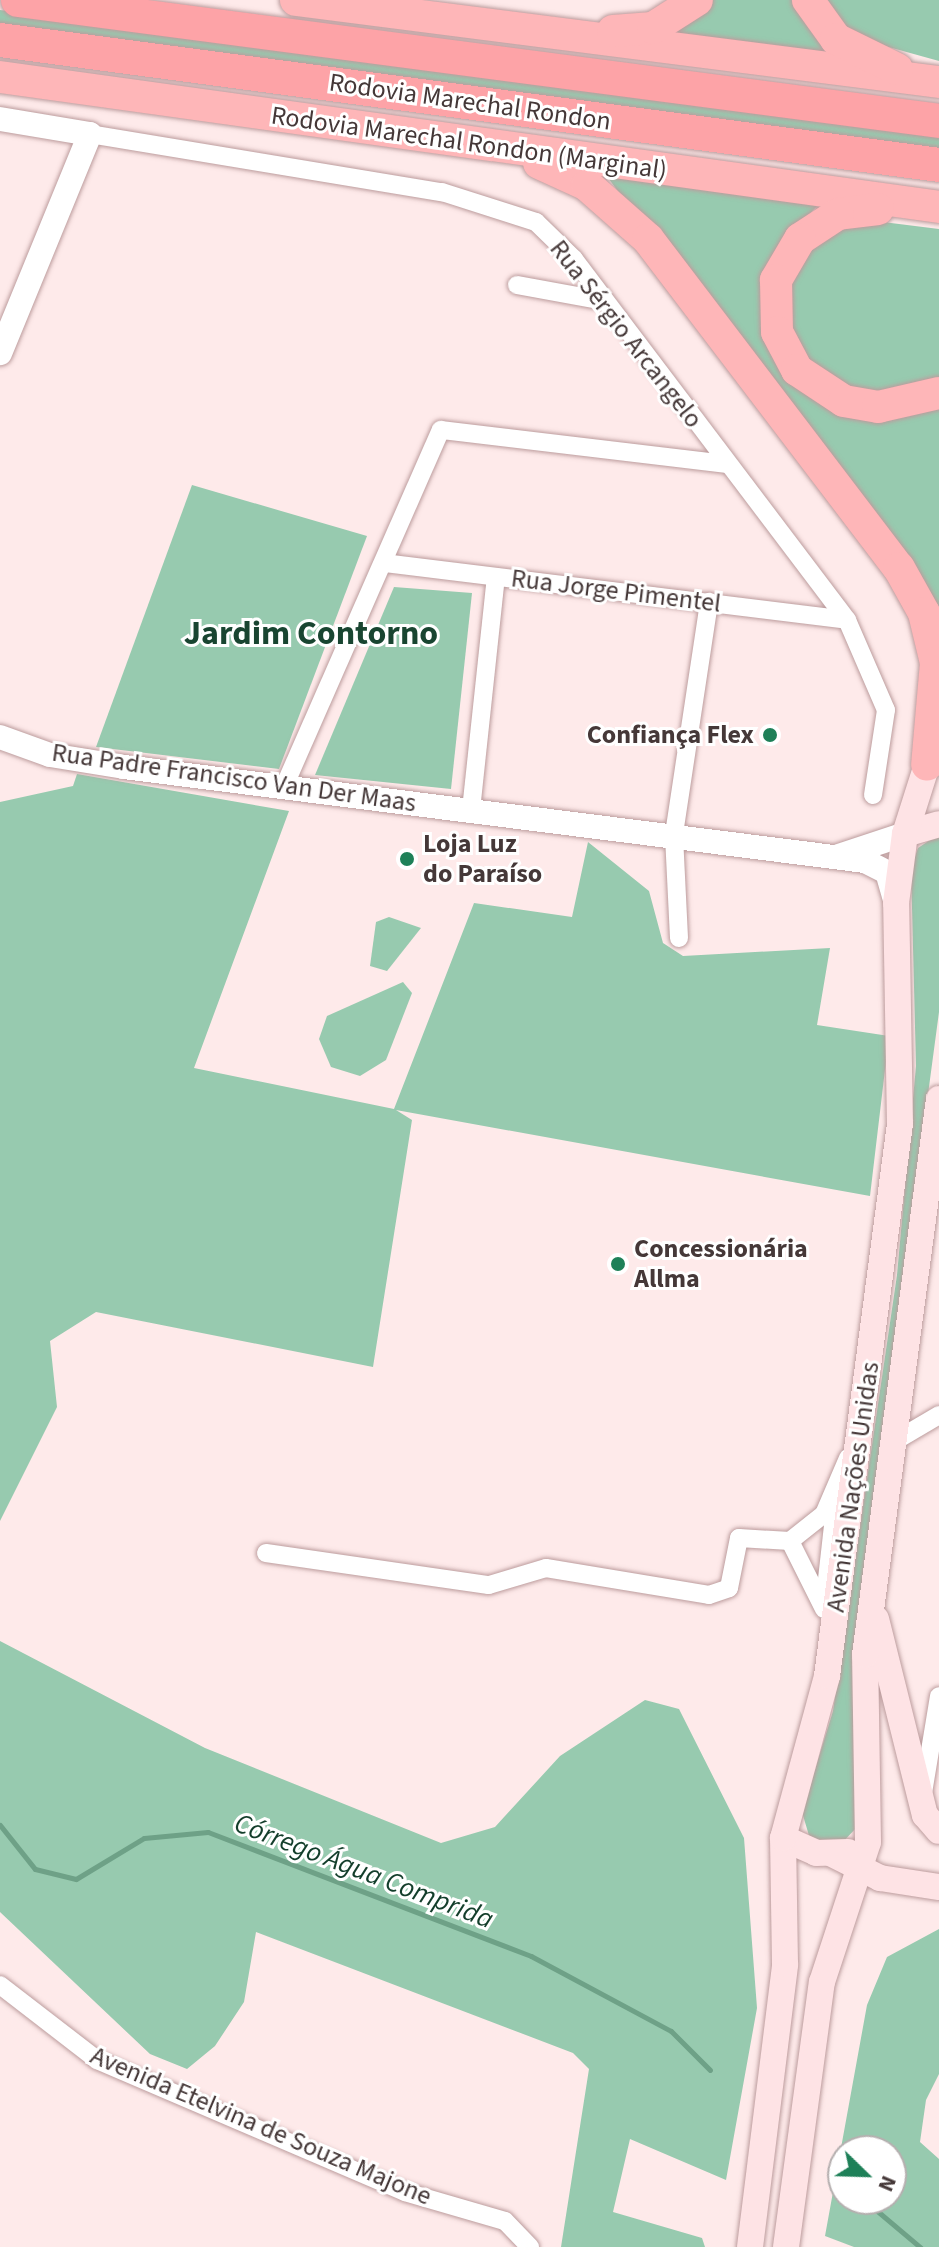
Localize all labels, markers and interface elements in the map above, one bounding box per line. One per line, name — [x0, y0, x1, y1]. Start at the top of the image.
street label: Rodovia Marechal Rondon — [327, 67, 613, 137]
street label: Rodovia Marechal Rondon (Marginal) — [269, 100, 669, 186]
street label: Rua Sérgio Arcangelo — [543, 234, 709, 434]
street label: Rua Jorge Pimentel — [509, 563, 723, 619]
district label: Jardim Contorno — [184, 614, 438, 654]
place label: Confiança Flex — [587, 719, 754, 751]
marker: Confiança Flex — [761, 726, 779, 744]
street label: Rua Padre Francisco Van Der Maas — [50, 737, 418, 819]
place label: Loja Luz do Paraíso — [423, 828, 542, 890]
marker: Loja Luz do Paraíso — [398, 850, 416, 868]
place label: Concessionária Allma — [634, 1233, 808, 1294]
marker: Concessionária Allma — [609, 1255, 627, 1273]
street label: Avenida Nações Unidas — [820, 1360, 886, 1614]
water label: Córrego Água Comprida — [230, 1806, 498, 1936]
street label: Avenida Etelvina de Souza Majone — [86, 2040, 436, 2212]
north arrow — [827, 2135, 907, 2215]
text: N — [870, 2171, 905, 2197]

